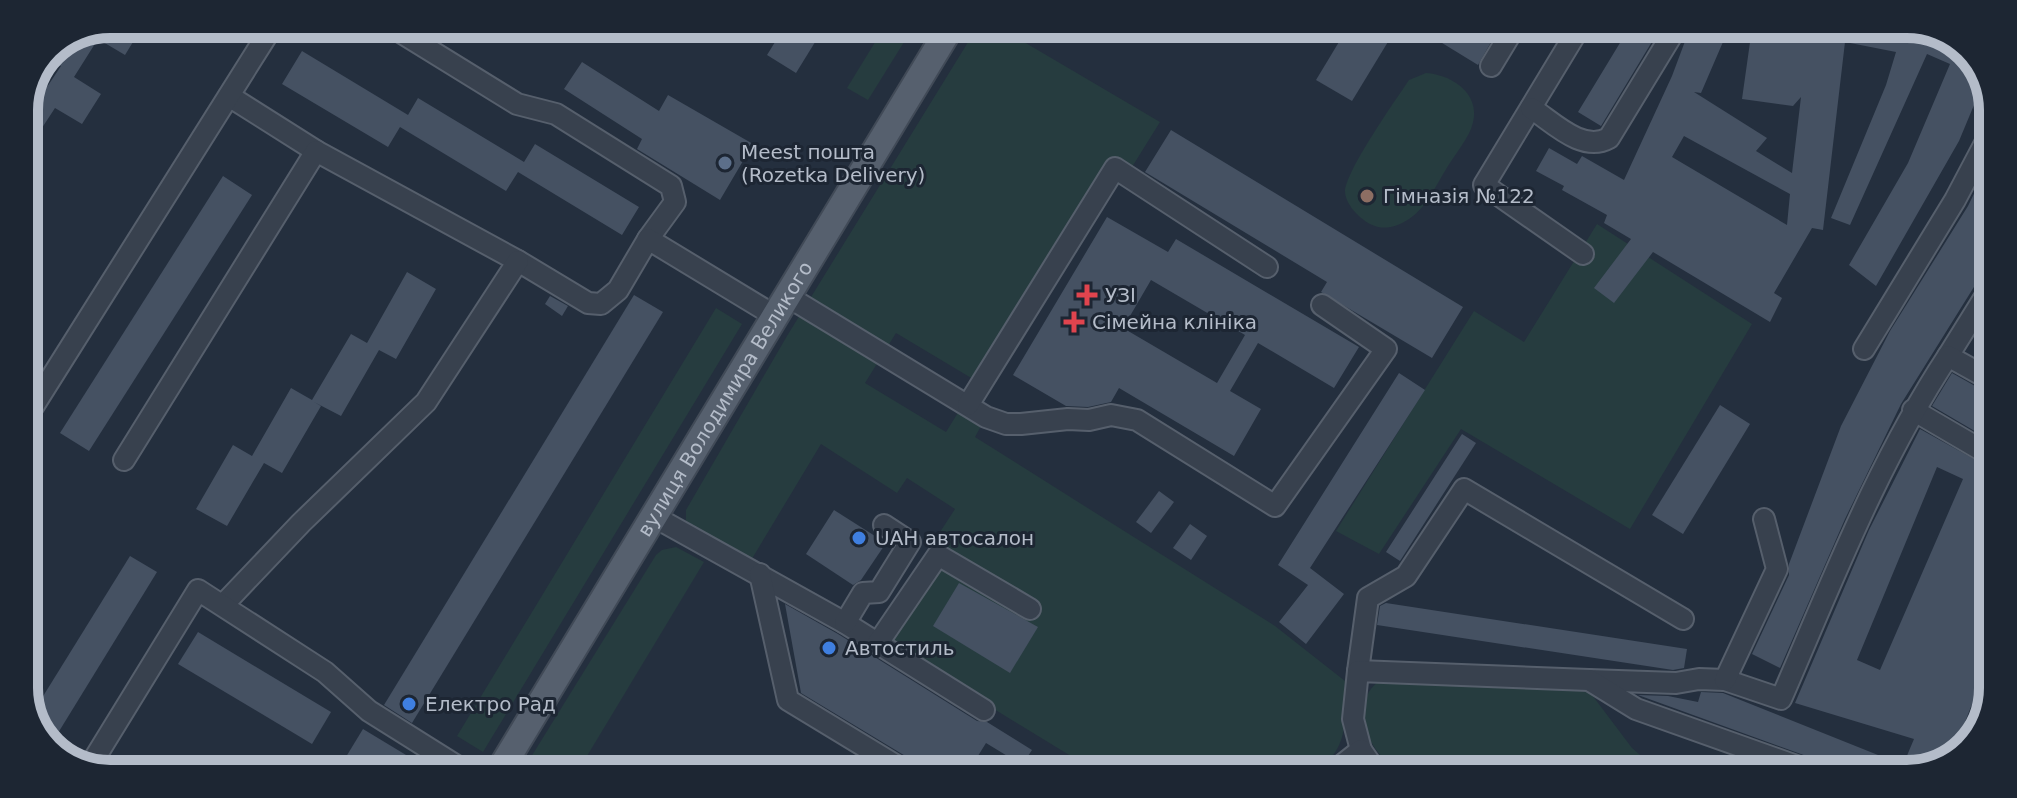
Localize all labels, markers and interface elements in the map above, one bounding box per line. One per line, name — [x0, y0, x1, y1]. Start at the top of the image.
place label: Meest пошта (Rozetka Delivery) — [741, 140, 925, 187]
marker: Meest пошта (Rozetka Delivery) — [716, 154, 734, 172]
place label: Гімназія №122 — [1383, 184, 1535, 208]
marker: Гімназія №122 — [1358, 187, 1376, 205]
street label: вулиця Володимира Великого — [632, 257, 818, 541]
place label: УЗІ — [1105, 283, 1136, 307]
marker: УЗІ — [1076, 284, 1098, 306]
place label: Сімейна клініка — [1092, 310, 1257, 334]
marker: Сімейна клініка — [1063, 311, 1085, 333]
place label: UAH автосалон — [875, 526, 1034, 550]
marker: UAH автосалон — [850, 529, 868, 547]
place label: Автостиль — [845, 636, 955, 660]
marker: Автостиль — [820, 639, 838, 657]
place label: Електро Рад — [425, 692, 556, 716]
marker: Електро Рад — [400, 695, 418, 713]

